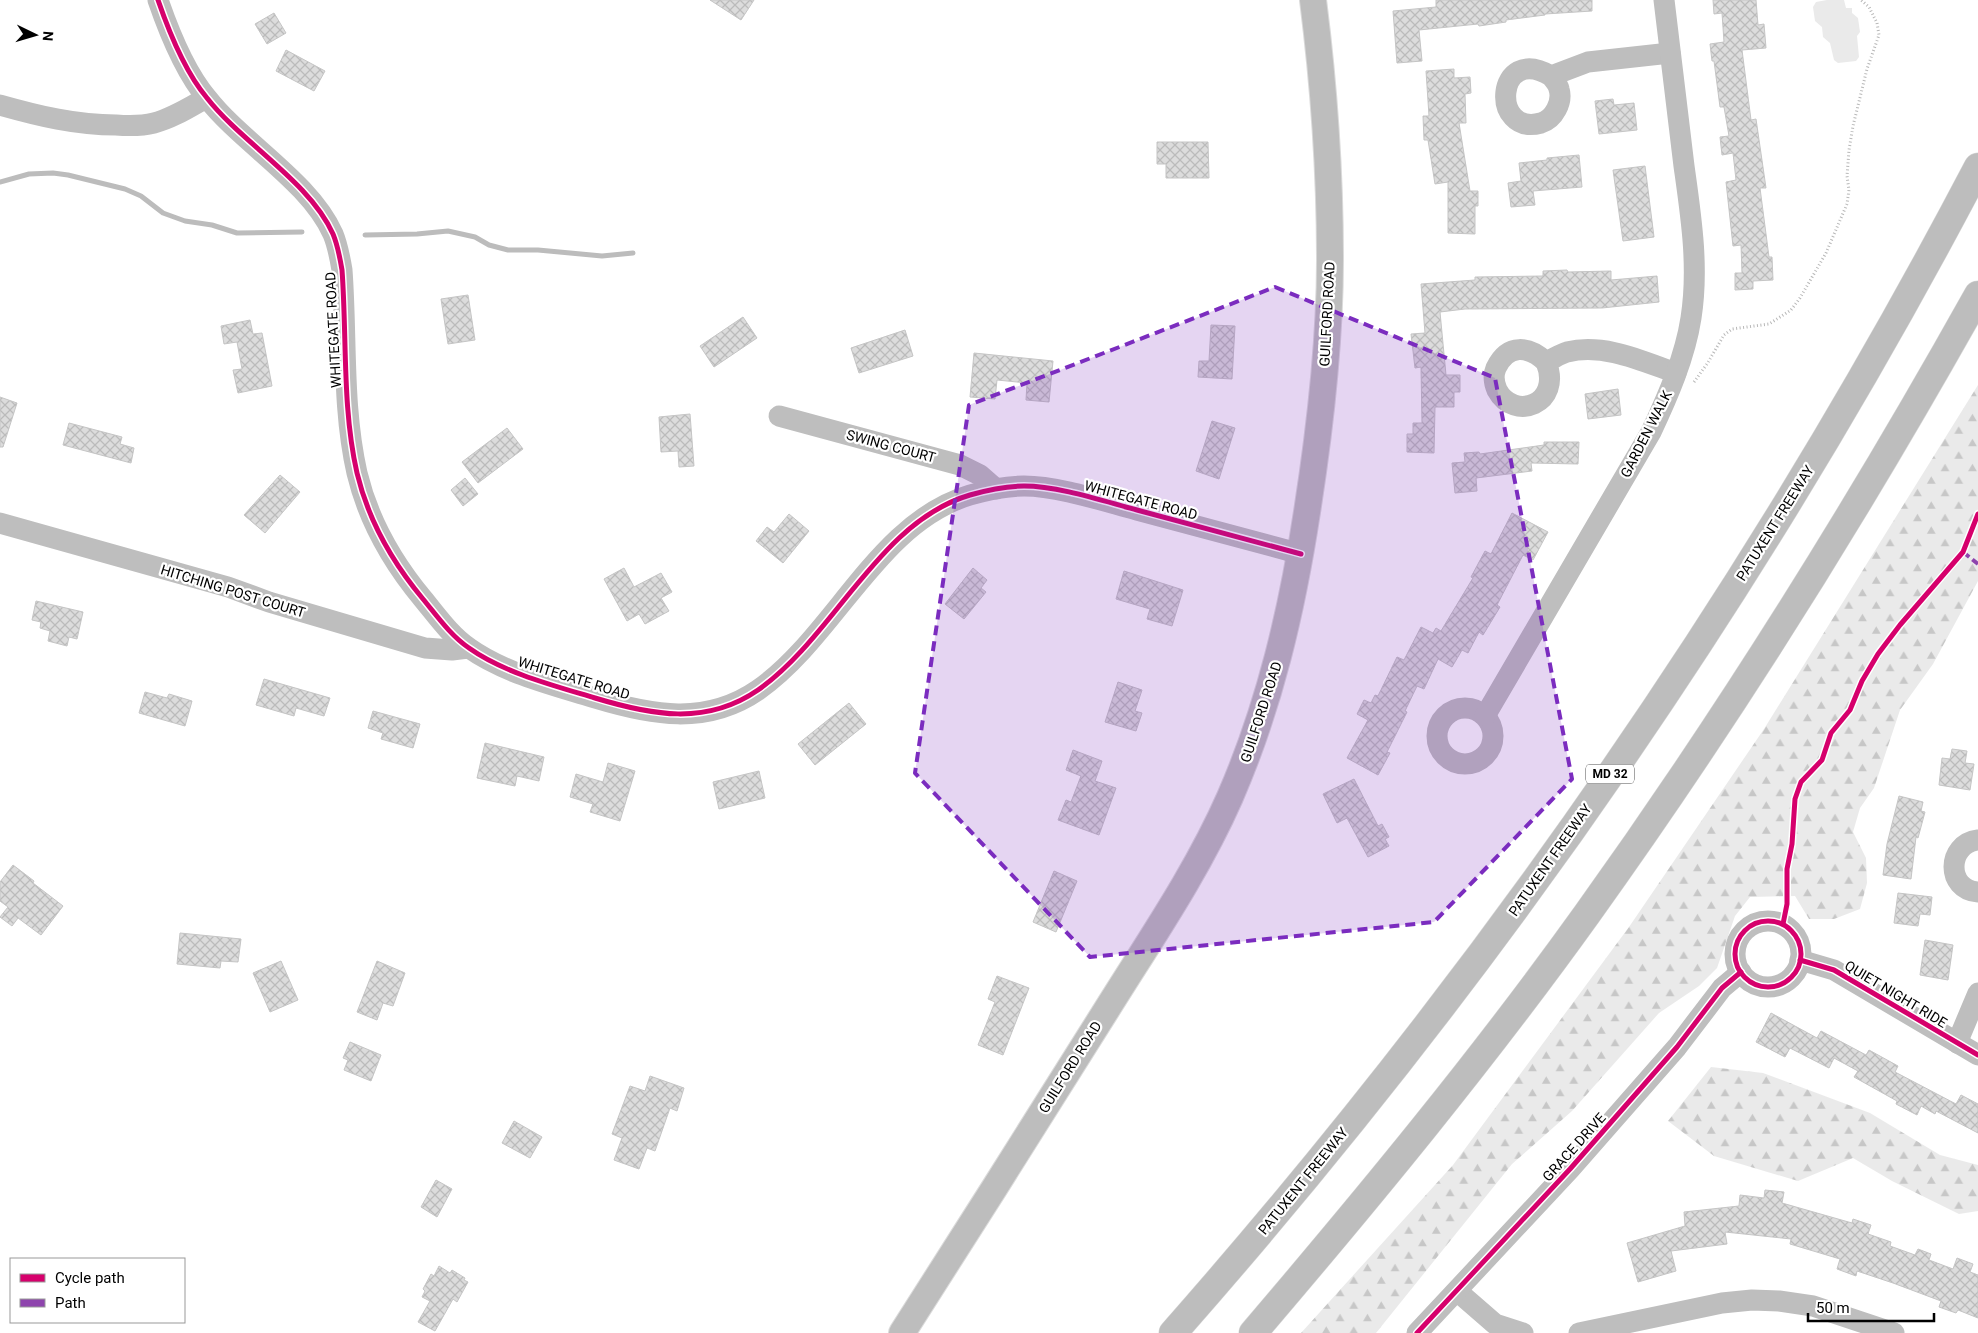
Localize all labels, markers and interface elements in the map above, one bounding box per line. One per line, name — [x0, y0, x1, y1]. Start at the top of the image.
north arrow — [10, 10, 60, 60]
text: N — [40, 31, 56, 42]
street label: GUILFORD ROAD — [1316, 261, 1338, 367]
street label: WHITEGATE ROAD — [322, 271, 344, 389]
street label: GARDEN WALK — [1617, 388, 1675, 480]
street label: SWING COURT — [845, 426, 938, 466]
street label: PATUXENT FREEWAY — [1733, 462, 1817, 584]
street label: WHITEGATE ROAD — [1083, 477, 1199, 523]
street label: HITCHING POST COURT — [159, 561, 308, 621]
street label: WHITEGATE ROAD — [516, 653, 632, 703]
street label: GUILFORD ROAD — [1237, 660, 1285, 764]
road number: MD 32 — [1586, 764, 1634, 784]
street label: PATUXENT FREEWAY — [1505, 800, 1595, 919]
street label: QUIET NIGHT RIDE — [1842, 957, 1950, 1031]
street label: GUILFORD ROAD — [1035, 1018, 1105, 1116]
street label: GRACE DRIVE — [1539, 1110, 1609, 1184]
street label: PATUXENT FREEWAY — [1255, 1124, 1351, 1238]
legend — [10, 1258, 185, 1323]
text: Cycle path — [55, 1269, 125, 1287]
scale bar — [1808, 1290, 1934, 1322]
text: Path — [55, 1294, 86, 1312]
text: 50 m — [1816, 1299, 1850, 1317]

